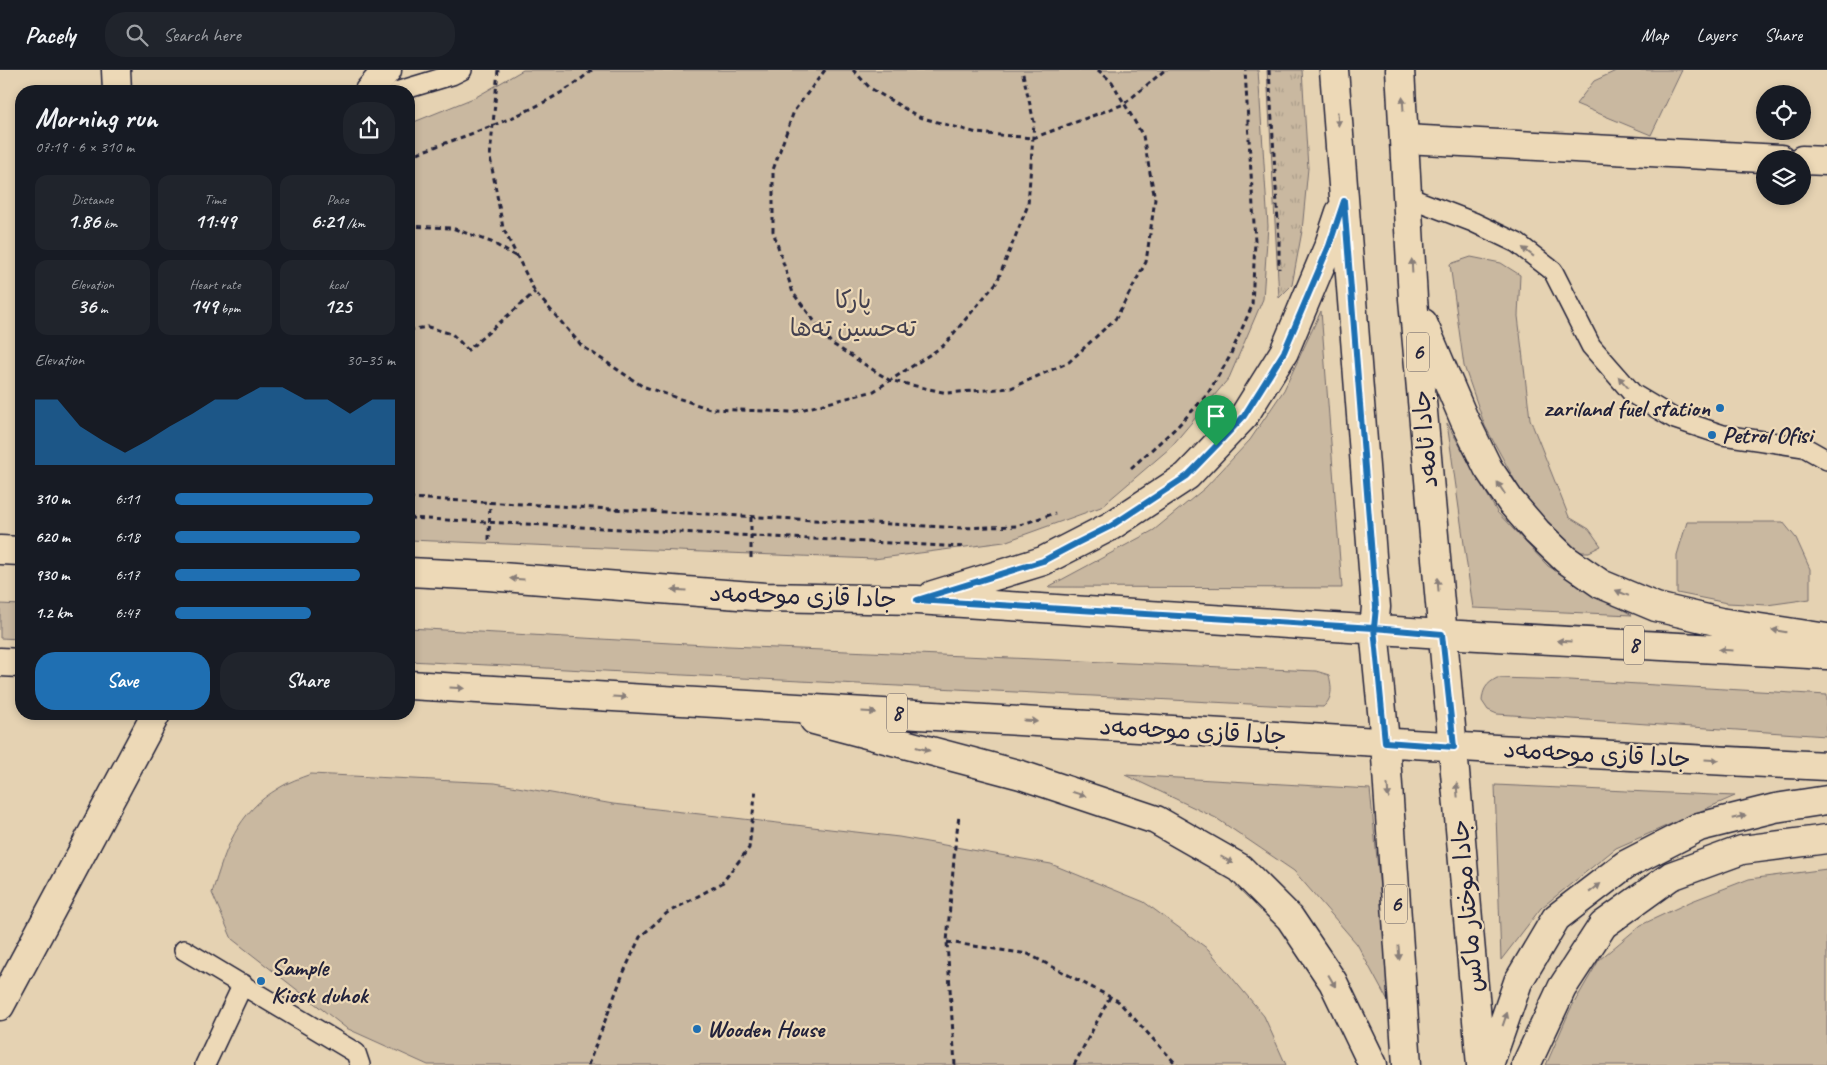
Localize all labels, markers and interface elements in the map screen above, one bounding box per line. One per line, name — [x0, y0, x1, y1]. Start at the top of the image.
search box — [105, 12, 455, 57]
text: Pacely — [25, 20, 75, 50]
icon: search — [123, 21, 151, 49]
text: Search here — [163, 23, 241, 47]
text: Map — [1641, 24, 1669, 46]
text: Layers — [1697, 24, 1736, 46]
text: Share — [1764, 24, 1802, 46]
map controls — [1756, 85, 1811, 205]
button: locate — [1756, 85, 1811, 140]
one-way arrow — [1398, 96, 1406, 112]
text: Morning run — [35, 100, 157, 135]
button: share — [343, 102, 395, 154]
one-way arrow — [1334, 111, 1342, 127]
text: 07:19 · 6 × 310 m — [35, 137, 134, 157]
button: layers — [1756, 150, 1811, 205]
text: Distance — [71, 191, 113, 208]
text: Time — [204, 191, 226, 208]
text: Pace — [327, 191, 348, 208]
text: 1.86 — [67, 208, 100, 234]
text: 11:49 — [194, 208, 236, 234]
text: 6:21 — [310, 208, 343, 234]
text: km — [100, 215, 117, 232]
text: /km — [343, 215, 365, 232]
one-way arrow — [1522, 247, 1535, 258]
one-way arrow — [1407, 258, 1415, 274]
text: Elevation — [71, 276, 114, 293]
text: Heart rate — [189, 276, 241, 293]
text: kcal — [328, 276, 347, 293]
park label: پارکا تەحسین تەها — [790, 285, 917, 343]
text: 36 — [77, 293, 96, 319]
text: 149 — [190, 293, 218, 319]
text: 125 — [324, 293, 352, 319]
text: m — [96, 300, 108, 317]
text: bpm — [218, 300, 240, 317]
road number: 6 — [1407, 332, 1429, 372]
text: Elevation — [35, 350, 84, 370]
text: 30–35 m — [346, 350, 395, 370]
one-way arrow — [1617, 376, 1628, 389]
street label: جادا ئامەد — [1406, 389, 1444, 489]
place label: zariland fuel station — [1545, 393, 1711, 423]
pin — [1195, 395, 1237, 446]
icon: arrive — [1202, 402, 1230, 430]
marker: zariland fuel station — [1714, 402, 1726, 414]
place label: Petrol Ofisi — [1722, 420, 1816, 450]
marker: Petrol Ofisi — [1706, 429, 1718, 441]
one-way arrow — [1496, 481, 1506, 494]
text: 310 m — [35, 489, 70, 509]
text: 6:11 — [115, 489, 140, 509]
text: 620 m — [35, 527, 70, 547]
text: 6:18 — [115, 527, 140, 547]
text: 930 m — [35, 565, 69, 585]
text: 6:17 — [115, 565, 140, 585]
one-way arrow — [509, 574, 525, 582]
one-way arrow — [1433, 577, 1441, 593]
street label: جادا قازی موحەمەد — [709, 578, 897, 614]
one-way arrow — [671, 586, 687, 594]
one-way arrow — [1615, 588, 1629, 596]
text: 1.2 km — [35, 603, 72, 623]
text: 6:47 — [115, 603, 140, 623]
road number: 8 — [1624, 626, 1644, 664]
one-way arrow — [1770, 627, 1786, 635]
one-way arrow — [1555, 637, 1571, 645]
one-way arrow — [1718, 645, 1734, 653]
button: Save — [35, 652, 210, 710]
button: Share — [220, 652, 395, 710]
one-way arrow — [450, 685, 466, 693]
one-way arrow — [612, 694, 628, 702]
road number: 8 — [887, 694, 907, 732]
one-way arrow — [862, 708, 878, 716]
street label: جادا قازی موحەمەد — [1099, 711, 1287, 751]
one-way arrow — [1024, 718, 1040, 726]
street label: جادا قازی موحەمەد — [1503, 734, 1691, 774]
one-way arrow — [915, 745, 930, 753]
one-way arrow — [1704, 757, 1720, 765]
one-way arrow — [1453, 781, 1461, 797]
one-way arrow — [1385, 783, 1393, 799]
one-way arrow — [1071, 791, 1086, 799]
one-way arrow — [1731, 813, 1746, 821]
street label: جادا موختار ماكس — [1444, 818, 1490, 994]
one-way arrow — [1220, 855, 1233, 864]
one-way arrow — [1588, 883, 1601, 893]
road number: 6 — [1385, 884, 1407, 924]
one-way arrow — [1396, 945, 1404, 961]
place label: Sample Kiosk duhok — [271, 952, 370, 1010]
one-way arrow — [1328, 974, 1336, 989]
marker: Sample Kiosk duhok — [255, 975, 267, 987]
one-way arrow — [1501, 1011, 1509, 1026]
place label: Wooden House — [707, 1014, 826, 1044]
marker: Wooden House — [691, 1023, 703, 1035]

